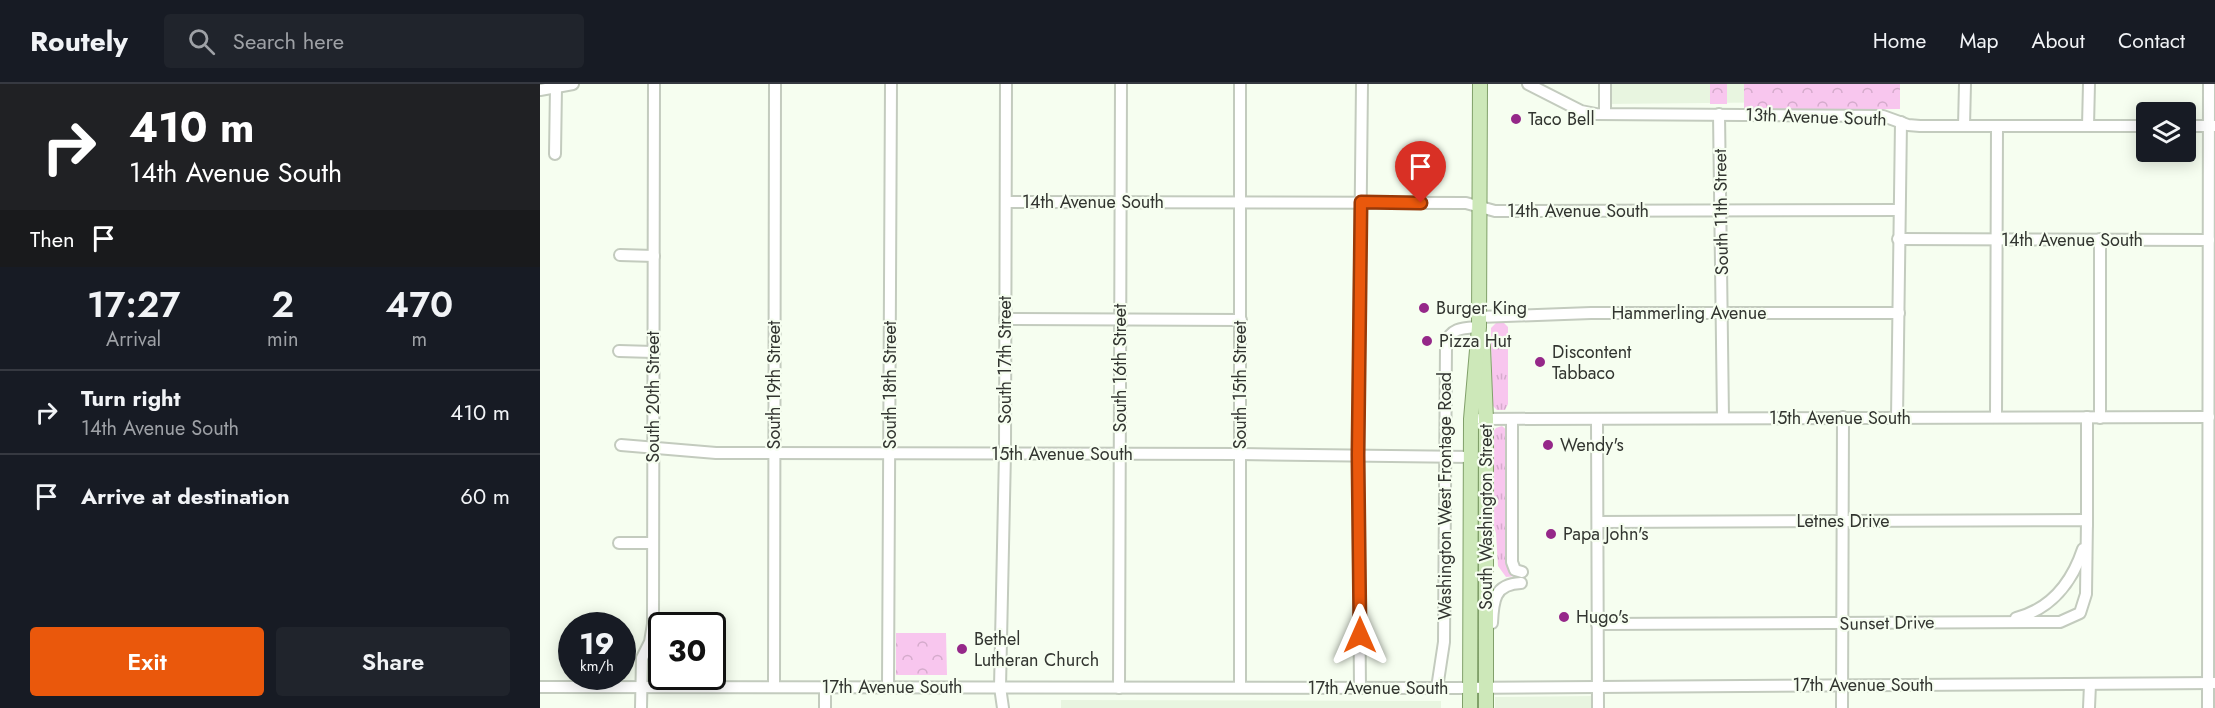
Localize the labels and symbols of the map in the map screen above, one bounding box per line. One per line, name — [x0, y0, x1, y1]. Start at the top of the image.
street label: 13th Avenue South — [1745, 102, 1887, 132]
place label: Taco Bell — [1528, 106, 1595, 132]
marker: Taco Bell — [1509, 112, 1523, 126]
pin — [1395, 141, 1446, 203]
street label: South 11th Street — [1707, 148, 1735, 276]
street label: 14th Avenue South — [1022, 189, 1164, 215]
street label: 14th Avenue South — [1507, 198, 1649, 224]
street label: 14th Avenue South — [2001, 227, 2143, 253]
street label: South 17th Street — [992, 295, 1018, 424]
place label: Burger King — [1436, 295, 1527, 321]
street label: Hammerling Avenue — [1611, 300, 1767, 326]
marker: Burger King — [1417, 301, 1431, 315]
street label: South 16th Street — [1107, 303, 1133, 432]
street label: South 19th Street — [761, 320, 787, 449]
street label: South 18th Street — [877, 320, 903, 449]
street label: South 15th Street — [1227, 320, 1253, 449]
place label: Pizza Hut — [1439, 328, 1512, 354]
street label: South 20th Street — [640, 331, 666, 463]
marker: Pizza Hut — [1420, 334, 1434, 348]
place label: Discontent Tabbaco — [1552, 339, 1632, 386]
marker: Discontent Tabbaco — [1533, 355, 1547, 369]
street label: Washington West Frontage Road — [1432, 372, 1458, 620]
street label: 15th Avenue South — [1769, 405, 1911, 431]
street label: South Washington Street — [1473, 423, 1499, 610]
place label: Wendy's — [1560, 432, 1624, 458]
marker: Wendy's — [1541, 438, 1555, 452]
street label: 15th Avenue South — [991, 441, 1133, 467]
street label: Letnes Drive — [1796, 508, 1890, 534]
place label: Papa John's — [1563, 521, 1648, 547]
marker: Papa John's — [1544, 527, 1558, 541]
position arrow — [1328, 603, 1392, 667]
place label: Hugo's — [1576, 604, 1628, 630]
street label: Sunset Drive — [1839, 609, 1935, 637]
marker: Hugo's — [1557, 610, 1571, 624]
speed limit sign: 30 — [648, 612, 726, 690]
place label: Bethel Lutheran Church — [974, 626, 1099, 673]
marker: Bethel Lutheran Church — [955, 642, 969, 656]
street label: 17th Avenue South — [1792, 672, 1934, 698]
street label: 17th Avenue South — [821, 674, 963, 700]
street label: 17th Avenue South — [1307, 675, 1449, 701]

